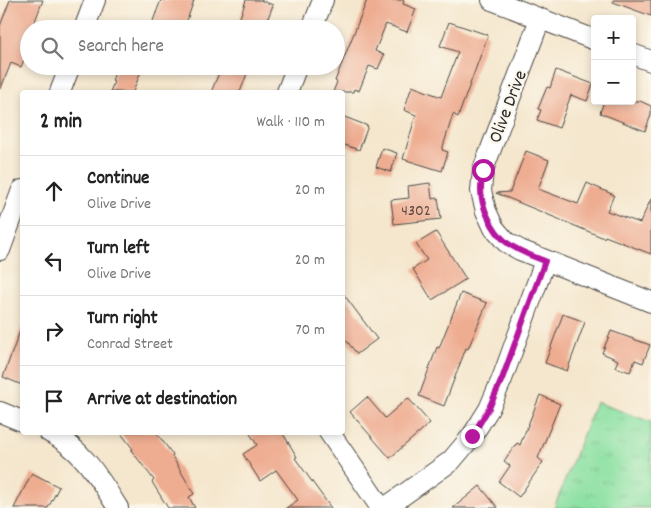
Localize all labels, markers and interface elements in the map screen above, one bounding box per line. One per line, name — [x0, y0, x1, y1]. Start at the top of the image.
map controls — [591, 15, 636, 105]
button: + — [591, 15, 636, 60]
search box — [20, 20, 345, 75]
icon: search — [38, 34, 66, 62]
text: Search here — [78, 34, 164, 61]
button: − — [591, 60, 636, 105]
street label: Olive Drive — [483, 67, 536, 148]
text: 2 min — [40, 108, 82, 138]
text: Walk · 110 m — [257, 111, 325, 134]
route start — [472, 159, 495, 182]
text: Continue — [87, 166, 149, 193]
icon: ahead — [40, 177, 68, 205]
text: 20 m — [295, 179, 325, 202]
text: Olive Drive — [87, 193, 151, 216]
house number: 4302 — [401, 200, 431, 223]
text: Turn left — [87, 236, 150, 263]
icon: left — [40, 247, 68, 275]
text: 20 m — [295, 249, 325, 272]
text: Olive Drive — [87, 263, 151, 286]
text: Turn right — [87, 306, 158, 333]
icon: right — [40, 317, 68, 345]
text: 70 m — [295, 319, 325, 342]
text: Conrad Street — [87, 333, 173, 356]
icon: arrive — [40, 387, 68, 415]
text: Arrive at destination — [87, 387, 237, 414]
route end — [461, 425, 484, 448]

